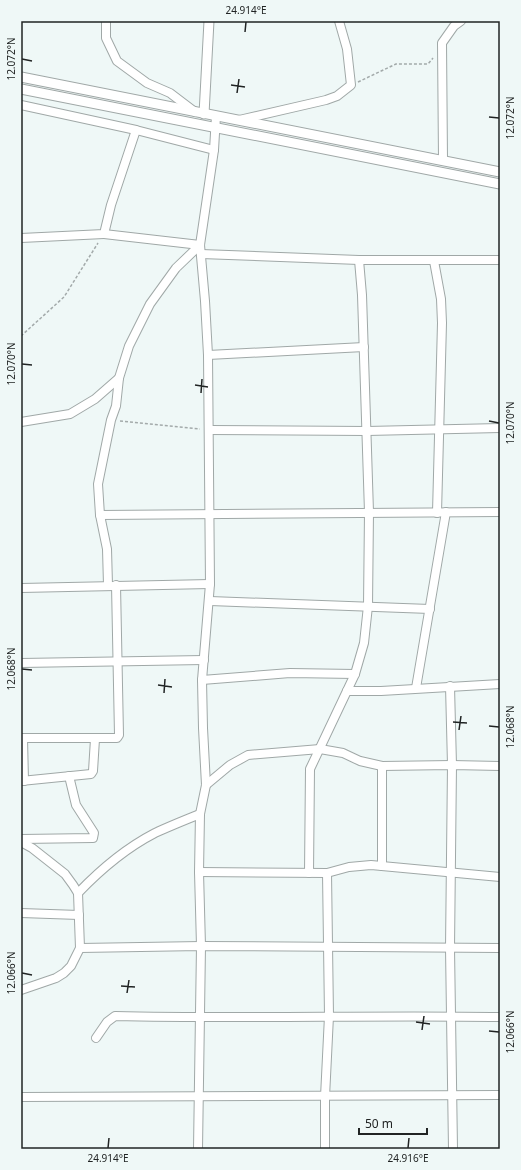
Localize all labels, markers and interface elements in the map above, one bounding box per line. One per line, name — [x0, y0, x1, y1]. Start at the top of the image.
text: 24.914°E — [225, 3, 267, 17]
text: 12.072°N — [4, 37, 18, 81]
text: 12.072°N — [503, 96, 517, 140]
text: 12.070°N — [4, 342, 18, 386]
text: 12.070°N — [503, 401, 517, 445]
text: 12.068°N — [4, 647, 18, 691]
text: 12.068°N — [503, 705, 517, 749]
text: 12.066°N — [4, 951, 18, 995]
text: 12.066°N — [503, 1010, 517, 1054]
scale bar — [359, 1110, 427, 1136]
text: 50 m — [365, 1115, 393, 1132]
text: 24.914°E — [87, 1151, 129, 1165]
text: 24.916°E — [387, 1151, 429, 1165]

